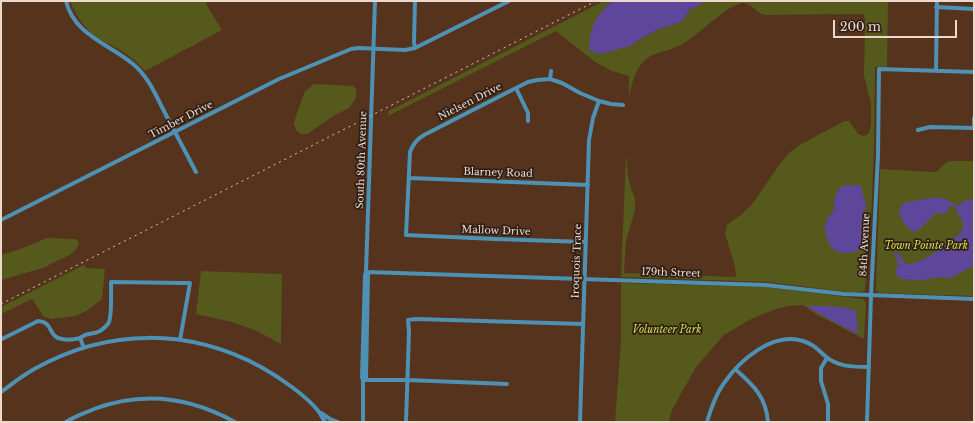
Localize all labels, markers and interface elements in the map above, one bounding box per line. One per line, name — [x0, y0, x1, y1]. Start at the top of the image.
scale bar — [835, 12, 959, 38]
text: 200 m — [840, 19, 881, 34]
street label: Nielsen Drive — [436, 81, 504, 123]
street label: Timber Drive — [147, 99, 215, 141]
street label: South 80th Avenue — [354, 111, 370, 209]
street label: Blarney Road — [463, 166, 533, 180]
street label: 84th Avenue — [857, 213, 873, 277]
street label: Iroquois Trace — [570, 223, 584, 299]
street label: Mallow Drive — [461, 224, 531, 238]
park label: Town Pointe Park — [884, 240, 968, 252]
street label: 179th Street — [641, 266, 701, 280]
park label: Volunteer Park — [633, 324, 701, 336]

